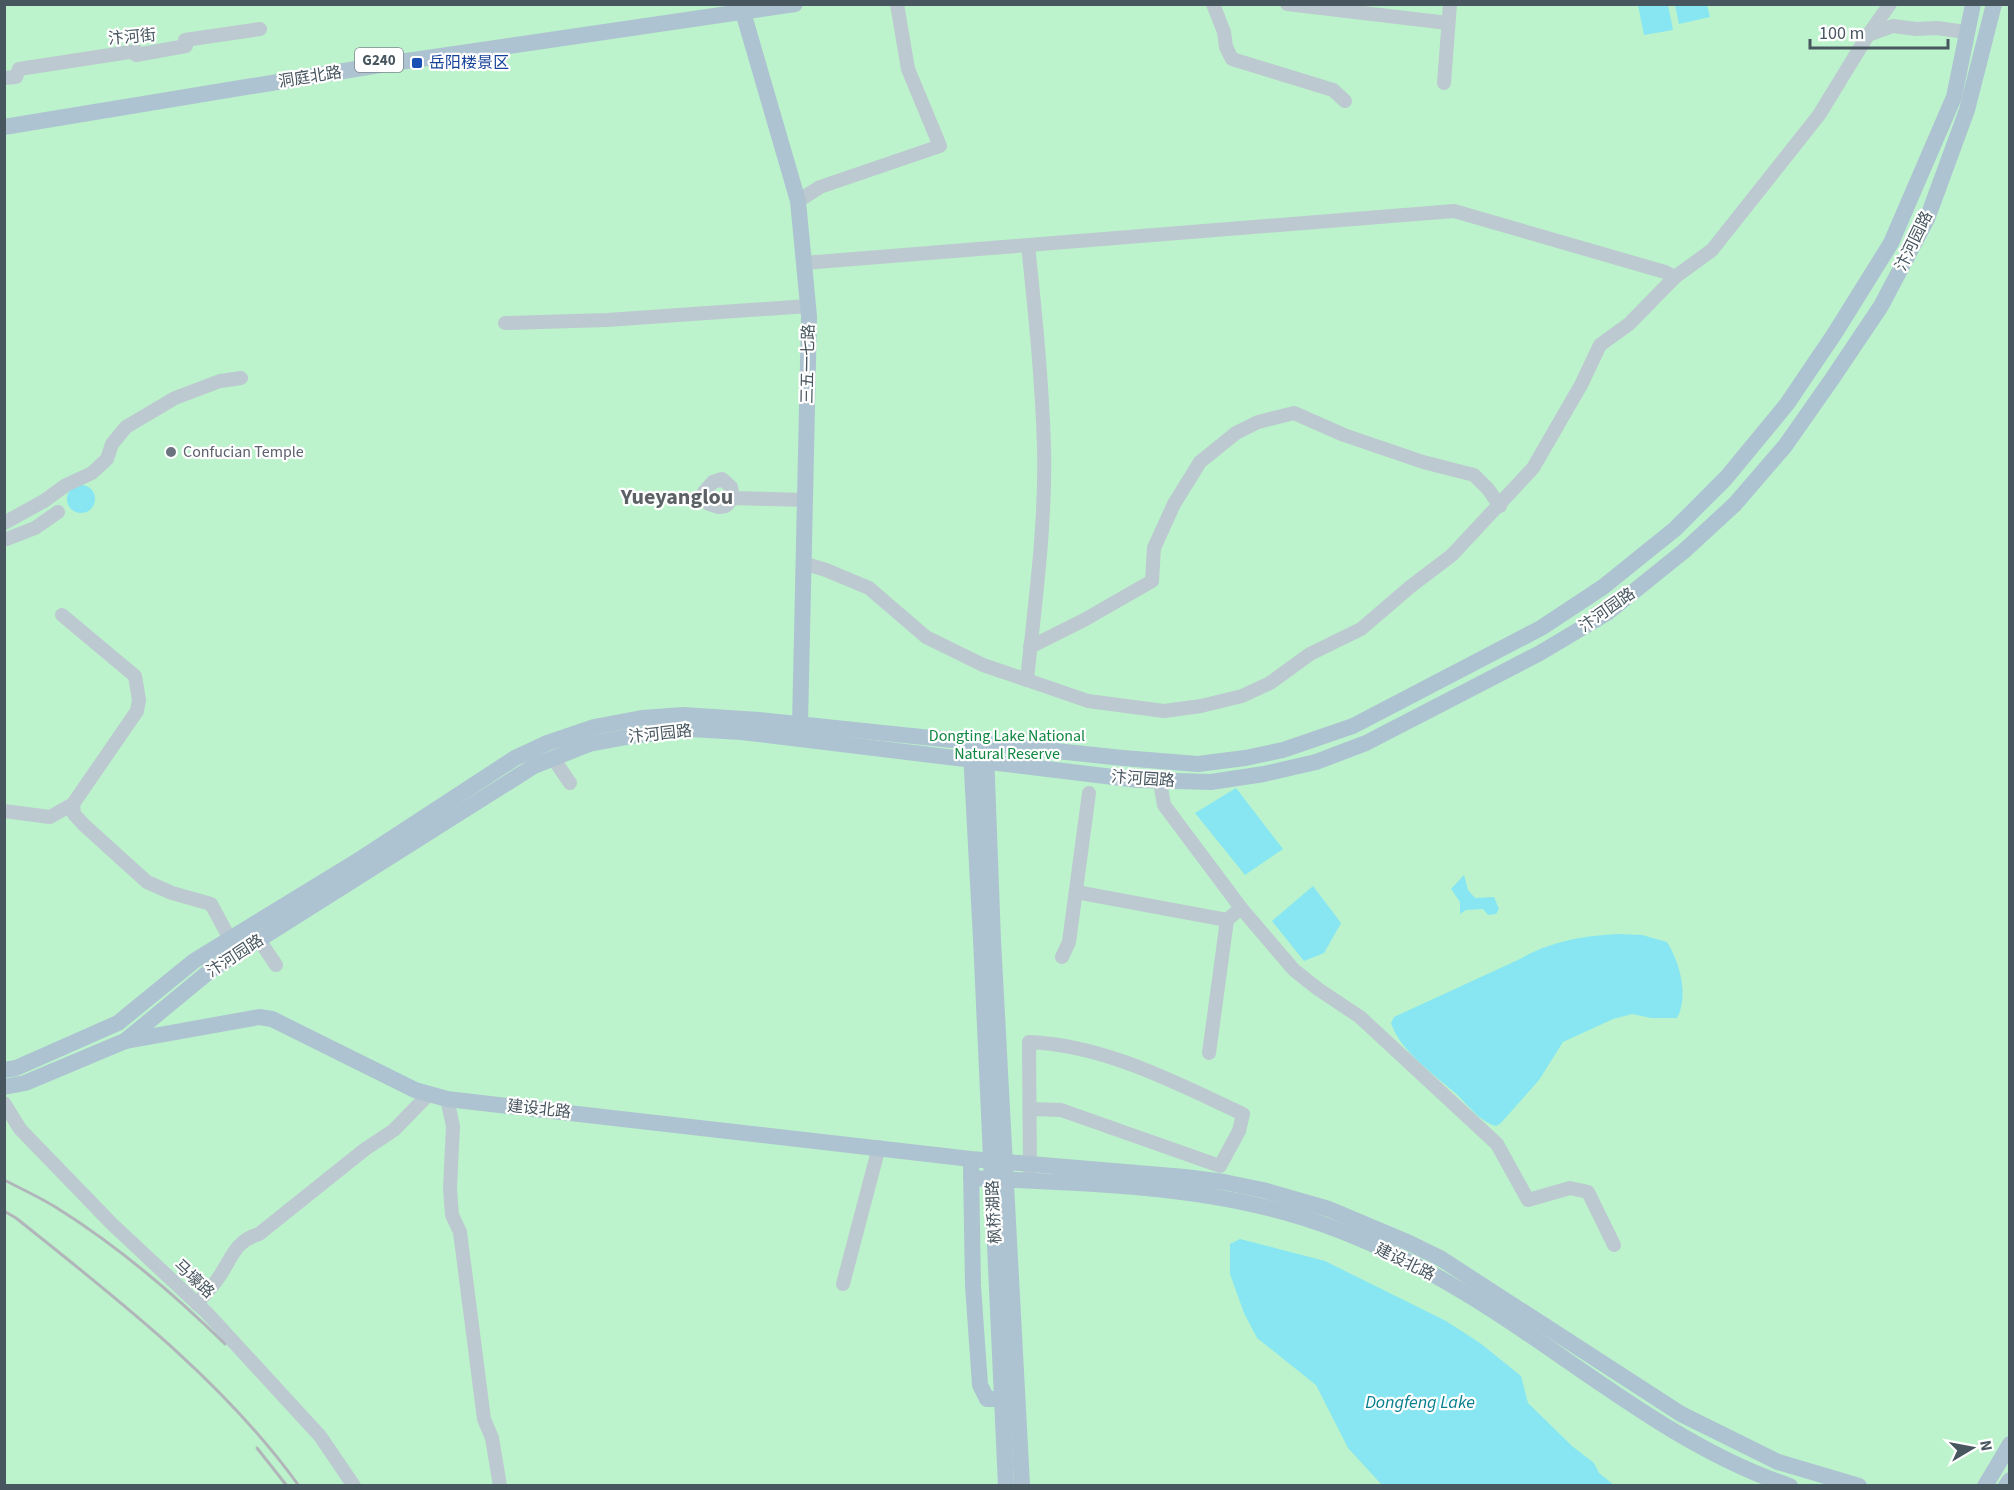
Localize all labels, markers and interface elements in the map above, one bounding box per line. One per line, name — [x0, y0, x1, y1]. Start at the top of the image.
scale bar — [1810, 12, 1948, 50]
text: 100 m — [1819, 21, 1864, 46]
street label: 汴河街 — [107, 24, 157, 50]
road number: G240 — [355, 48, 403, 72]
place label: 岳阳楼景区 — [429, 52, 509, 74]
marker: 岳阳楼景区 — [410, 56, 424, 70]
street label: 洞庭北路 — [277, 61, 343, 93]
street label: 汴河园路 — [1890, 207, 1938, 275]
street label: 三五一七路 — [796, 324, 820, 404]
place label: Confucian Temple — [183, 441, 304, 463]
marker: Confucian Temple — [164, 445, 178, 459]
district label: Yueyanglou — [620, 481, 733, 513]
street label: 汴河园路 — [1574, 583, 1640, 637]
street label: 汴河园路 — [627, 720, 693, 748]
park label: Dongting Lake National Natural Reserve — [929, 725, 1085, 765]
street label: 汴河园路 — [1110, 766, 1176, 792]
street label: 汴河园路 — [202, 929, 268, 983]
street label: 建设北路 — [506, 1095, 572, 1123]
street label: 枫桥湖路 — [981, 1179, 1007, 1245]
street label: 建设北路 — [1371, 1238, 1439, 1286]
street label: 马壕路 — [169, 1255, 219, 1303]
water label: Dongfeng Lake — [1365, 1390, 1475, 1415]
north arrow — [1942, 1418, 2002, 1478]
text: N — [1974, 1438, 1998, 1453]

